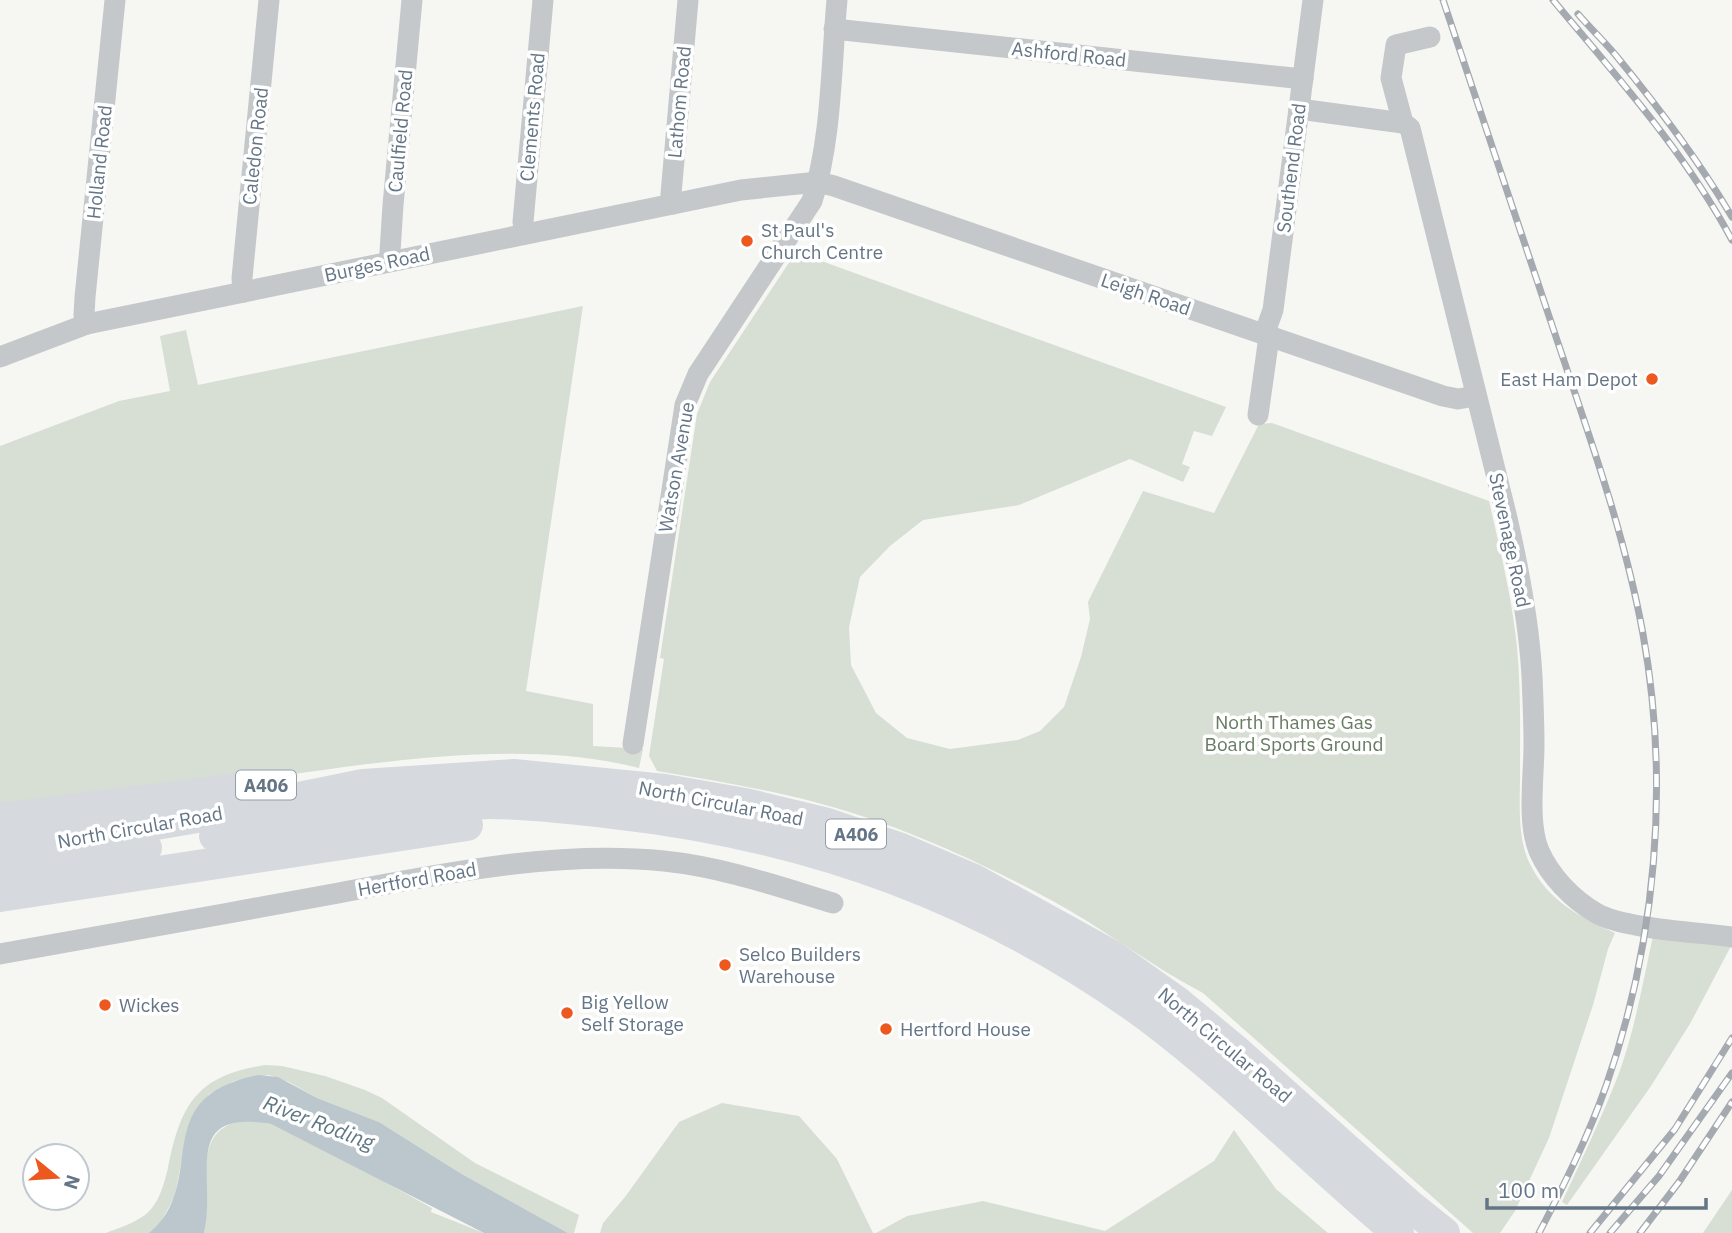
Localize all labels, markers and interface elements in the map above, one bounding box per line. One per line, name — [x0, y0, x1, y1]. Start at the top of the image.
street label: Ashford Road — [1011, 36, 1127, 72]
street label: Lathom Road — [662, 45, 696, 159]
street label: Clements Road — [514, 52, 550, 182]
street label: Caulfield Road — [383, 68, 417, 194]
street label: Caledon Road — [237, 86, 273, 206]
street label: Southend Road — [1271, 102, 1311, 234]
street label: Holland Road — [81, 104, 117, 220]
place label: St Paul's Church Centre — [761, 218, 883, 264]
marker: St Paul's Church Centre — [739, 233, 755, 249]
street label: Burges Road — [322, 241, 432, 287]
street label: Leigh Road — [1098, 267, 1194, 321]
place label: East Ham Depot — [1500, 367, 1638, 391]
marker: East Ham Depot — [1644, 371, 1660, 387]
street label: Watson Avenue — [653, 400, 699, 534]
street label: Stevenage Road — [1484, 471, 1536, 609]
park label: North Thames Gas Board Sports Ground — [1204, 710, 1384, 756]
road number: A406 — [236, 770, 296, 800]
street label: North Circular Road — [637, 775, 805, 831]
street label: North Circular Road — [56, 801, 224, 853]
road number: A406 — [826, 820, 886, 848]
street label: Hertford Road — [356, 857, 478, 901]
place label: Selco Builders Warehouse — [739, 942, 861, 988]
marker: Selco Builders Warehouse — [717, 957, 733, 973]
street label: North Circular Road — [1153, 982, 1297, 1108]
place label: Big Yellow Self Storage — [581, 990, 684, 1036]
place label: Wickes — [119, 993, 180, 1017]
marker: Wickes — [97, 997, 113, 1013]
marker: Big Yellow Self Storage — [559, 1005, 575, 1021]
place label: Hertford House — [900, 1017, 1031, 1041]
marker: Hertford House — [878, 1021, 894, 1037]
water label: River Roding — [260, 1088, 380, 1156]
north arrow — [21, 1142, 91, 1212]
scale bar — [1487, 1166, 1706, 1210]
text: N — [59, 1172, 86, 1193]
text: 100 m — [1498, 1176, 1559, 1204]

